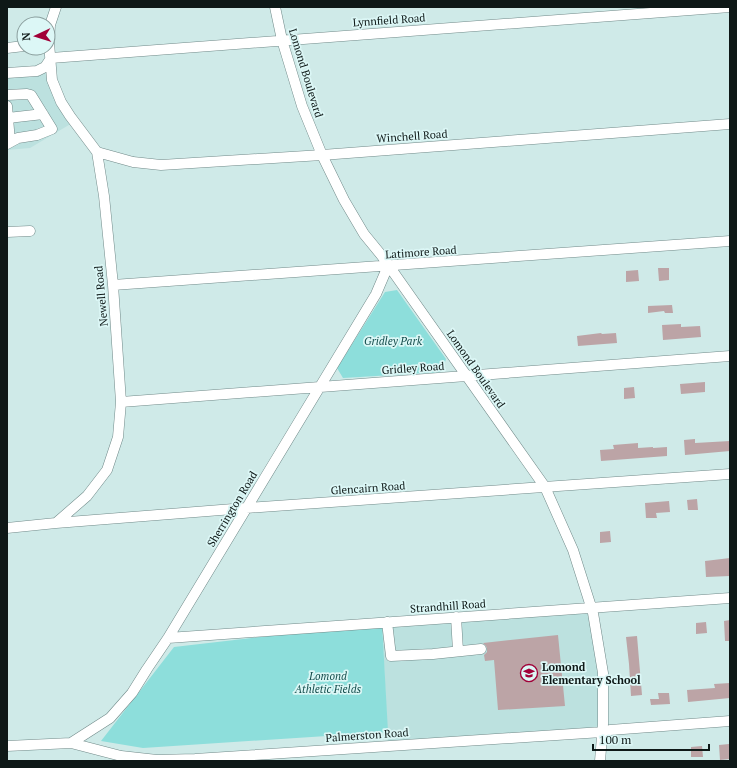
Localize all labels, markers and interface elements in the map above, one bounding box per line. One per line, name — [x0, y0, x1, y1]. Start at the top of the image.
street label: Lynnfield Road — [352, 10, 426, 30]
north arrow — [16, 16, 56, 56]
street label: Lomond Boulevard — [286, 27, 326, 119]
text: N — [19, 31, 33, 41]
street label: Winchell Road — [376, 127, 448, 145]
street label: Latimore Road — [385, 243, 457, 261]
street label: Newell Road — [91, 265, 111, 327]
street label: Lomond Boulevard — [444, 327, 508, 411]
park label: Gridley Park — [364, 334, 423, 348]
street label: Gridley Road — [381, 359, 445, 377]
street label: Sherrington Road — [204, 469, 260, 549]
street label: Glencairn Road — [330, 478, 406, 498]
street label: Strandhill Road — [410, 596, 486, 616]
place label: Lomond Elementary School — [542, 660, 641, 687]
school or university icon: Lomond Elementary School — [519, 663, 539, 683]
park label: Lomond Athletic Fields — [294, 669, 362, 696]
street label: Palmerston Road — [325, 725, 409, 745]
scale bar — [593, 726, 709, 752]
text: 100 m — [599, 732, 632, 747]

